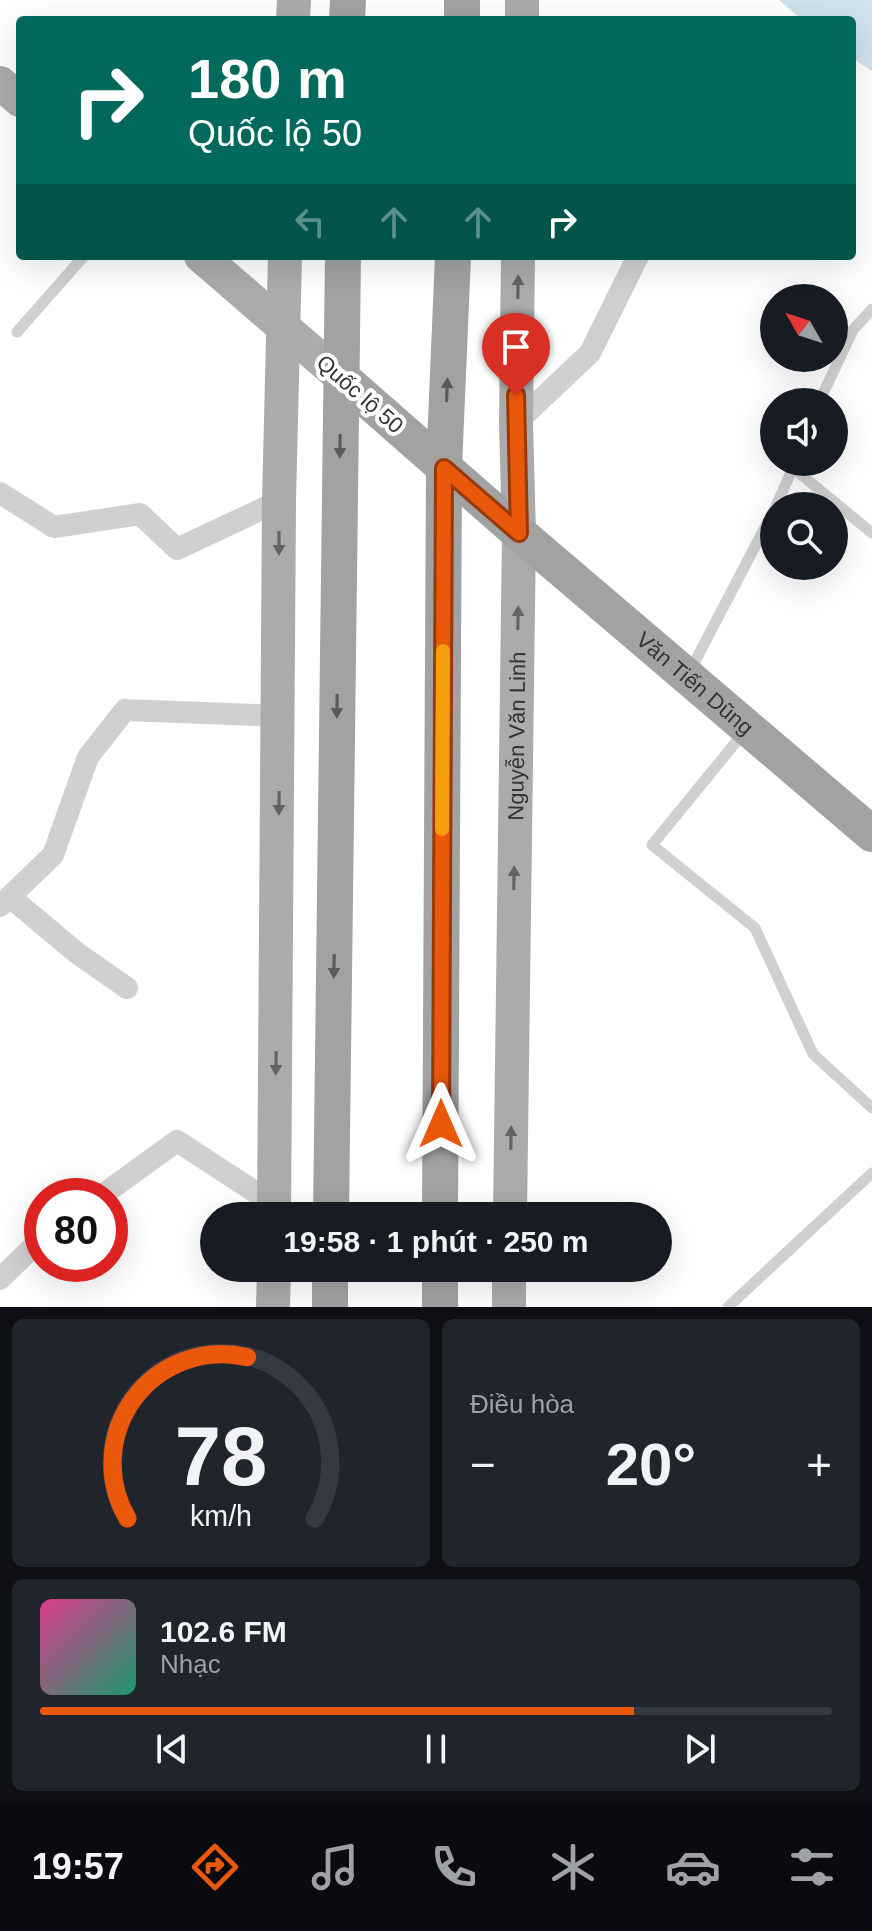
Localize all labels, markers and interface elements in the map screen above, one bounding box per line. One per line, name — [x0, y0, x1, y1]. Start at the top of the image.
text: 180 m — [188, 47, 347, 110]
icon: right — [56, 48, 160, 152]
text: Quốc lộ 50 — [188, 113, 362, 154]
icon: left — [288, 200, 332, 244]
icon: ahead — [372, 200, 416, 244]
icon: ahead — [456, 200, 500, 244]
icon: right — [540, 200, 584, 244]
one-way arrow — [511, 274, 524, 299]
north arrow — [760, 284, 848, 372]
map controls — [760, 284, 848, 580]
pin — [482, 313, 550, 395]
icon: arrive — [494, 325, 538, 369]
street label: Quốc lộ 50 — [312, 350, 408, 438]
one-way arrow — [441, 377, 454, 402]
button: sound — [760, 388, 848, 476]
one-way arrow — [334, 434, 346, 459]
button: search — [760, 492, 848, 580]
one-way arrow — [273, 531, 285, 556]
one-way arrow — [512, 605, 524, 630]
street label: Văn Tiến Dũng — [631, 626, 759, 740]
street label: Nguyễn Văn Linh — [503, 651, 530, 821]
one-way arrow — [331, 694, 343, 719]
one-way arrow — [272, 791, 285, 816]
one-way arrow — [508, 865, 521, 890]
one-way arrow — [328, 954, 340, 979]
one-way arrow — [270, 1051, 282, 1076]
position arrow — [399, 1082, 483, 1166]
one-way arrow — [505, 1125, 517, 1150]
speed limit sign: 80 — [24, 1178, 128, 1282]
text: 19:58 · 1 phút · 250 m — [283, 1225, 589, 1258]
text: Điều hòa — [470, 1389, 574, 1419]
text: 78 — [175, 1410, 267, 1503]
text: 20° — [606, 1431, 696, 1498]
text: − — [470, 1440, 496, 1489]
text: + — [806, 1440, 832, 1489]
text: km/h — [190, 1500, 252, 1532]
text: 102.6 FM — [160, 1615, 287, 1648]
text: Nhạc — [160, 1649, 221, 1679]
icon: previous — [150, 1727, 194, 1771]
icon: pause — [414, 1727, 458, 1771]
icon: next — [678, 1727, 722, 1771]
icon: directions — [187, 1839, 243, 1895]
icon: music — [307, 1839, 363, 1895]
icon: phone — [426, 1839, 482, 1895]
icon: climate — [545, 1839, 601, 1895]
icon: car — [665, 1839, 721, 1895]
icon: filters — [784, 1839, 840, 1895]
text: 19:57 — [32, 1846, 124, 1887]

